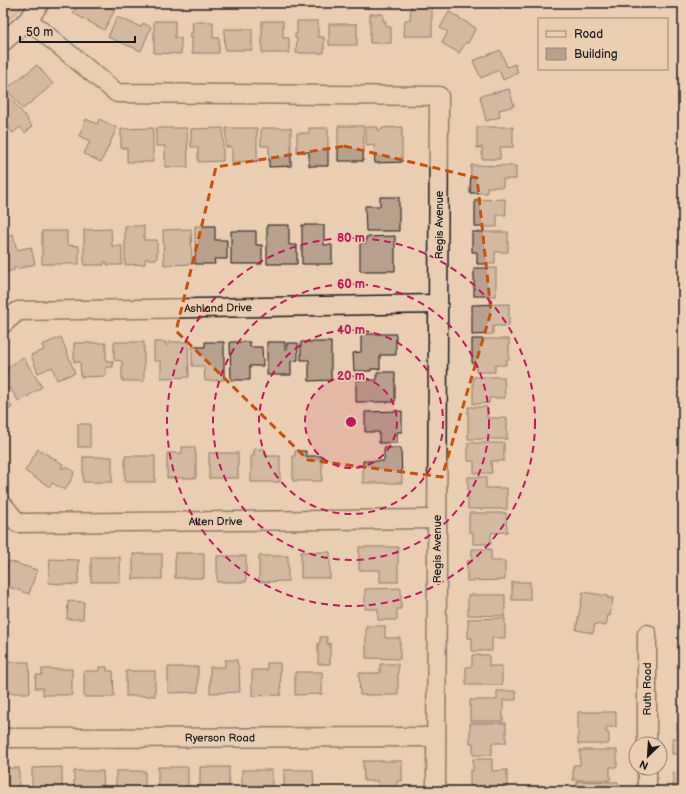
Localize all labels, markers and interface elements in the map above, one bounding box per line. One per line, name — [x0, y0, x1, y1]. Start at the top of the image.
scale bar — [20, 18, 135, 44]
legend — [538, 18, 668, 70]
text: 50 m — [26, 25, 53, 40]
text: Road — [574, 27, 603, 42]
text: Building — [574, 47, 618, 62]
street label: Regis Avenue — [433, 190, 446, 259]
text: 80 m — [337, 231, 365, 246]
text: 60 m — [337, 277, 365, 292]
street label: Ashland Drive — [184, 301, 253, 315]
text: 40 m — [337, 323, 365, 338]
text: 20 m — [337, 369, 365, 384]
centre of rings — [344, 415, 358, 429]
street label: Regis Avenue — [431, 514, 444, 583]
street label: Alten Drive — [189, 515, 243, 528]
street label: Ruth Road — [641, 663, 654, 715]
street label: Ryerson Road — [185, 731, 255, 745]
north arrow — [628, 736, 668, 776]
text: N — [637, 757, 650, 772]

